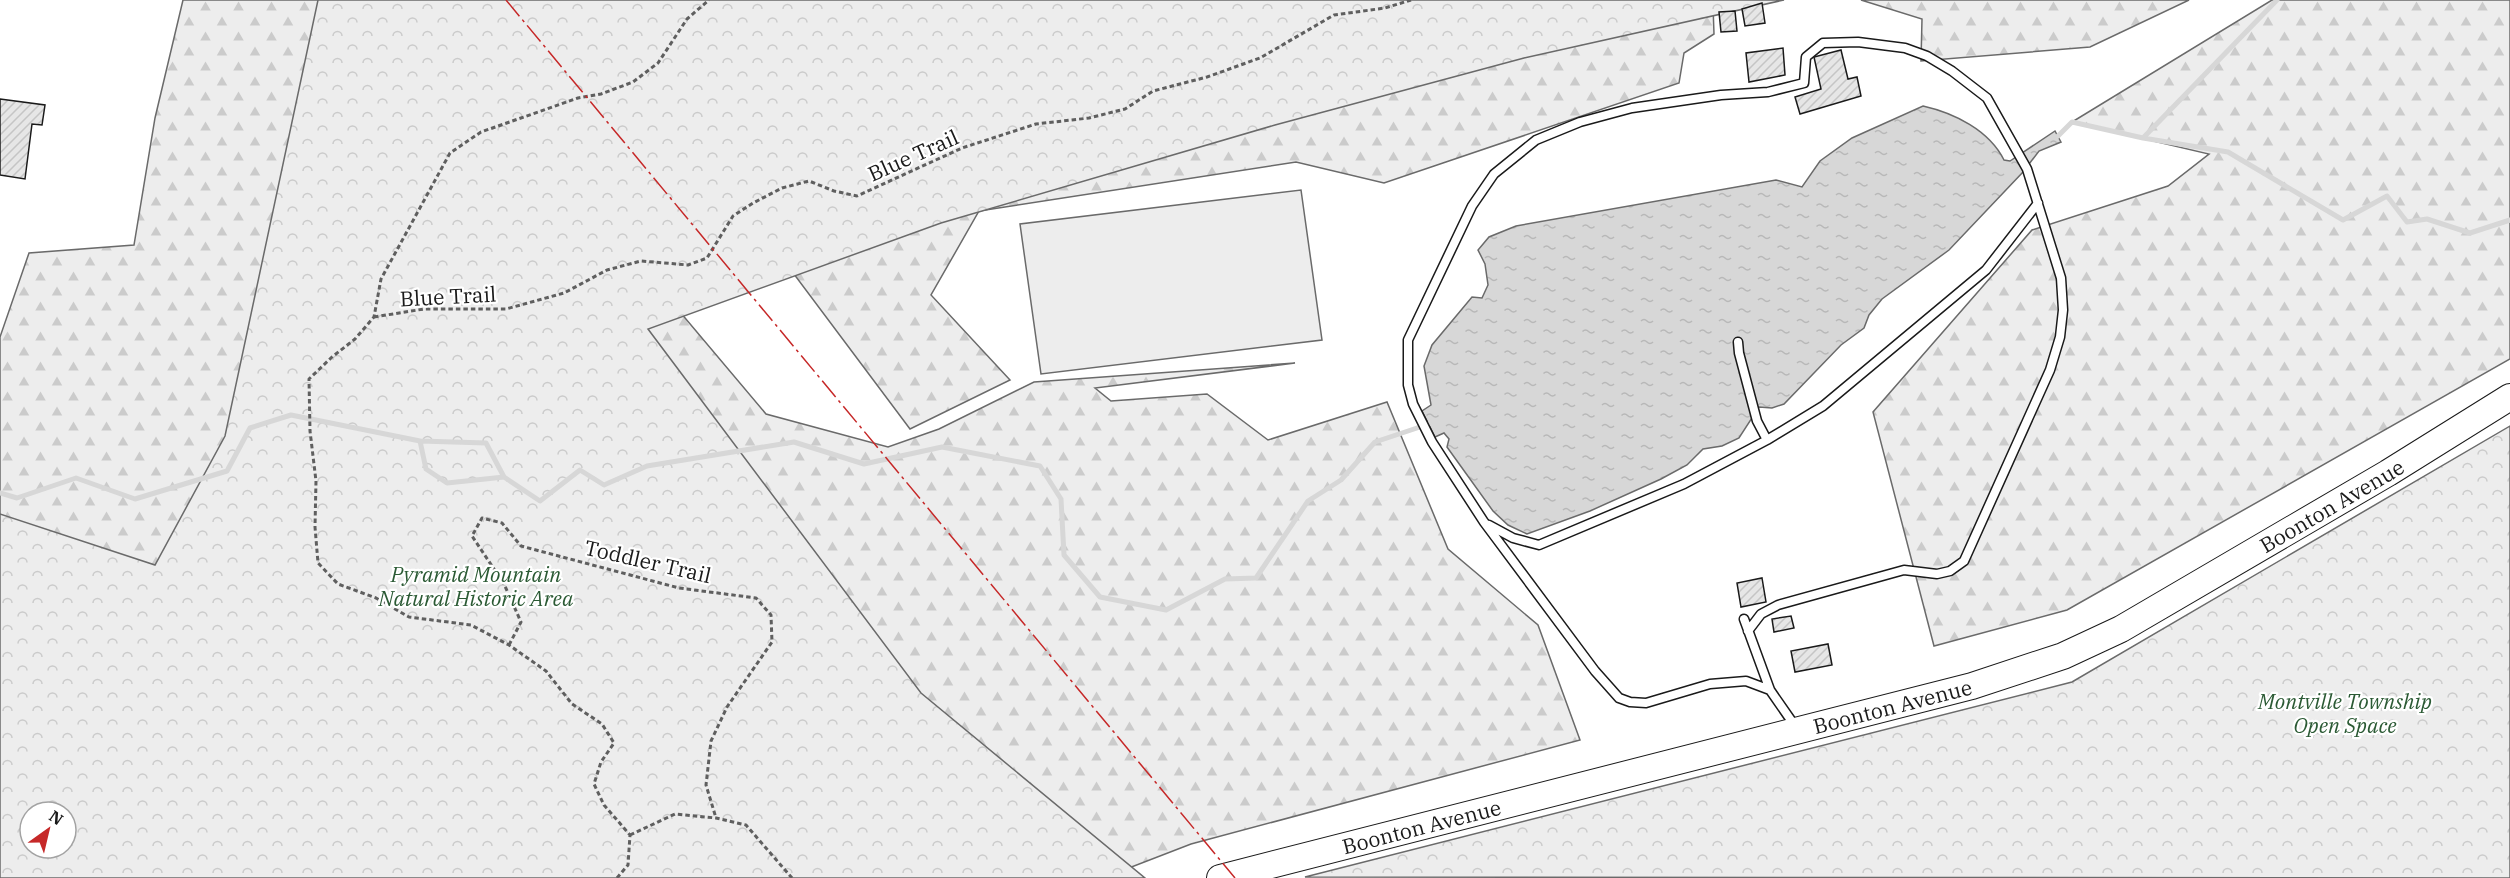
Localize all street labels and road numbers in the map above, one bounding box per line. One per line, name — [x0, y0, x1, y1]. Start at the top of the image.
street label: Blue Trail — [863, 123, 963, 187]
street label: Blue Trail — [399, 279, 497, 313]
street label: Boonton Avenue — [2254, 453, 2409, 559]
street label: Toddler Trail — [582, 533, 714, 589]
street label: Boonton Avenue — [1810, 673, 1975, 740]
street label: Boonton Avenue — [1339, 793, 1504, 860]

